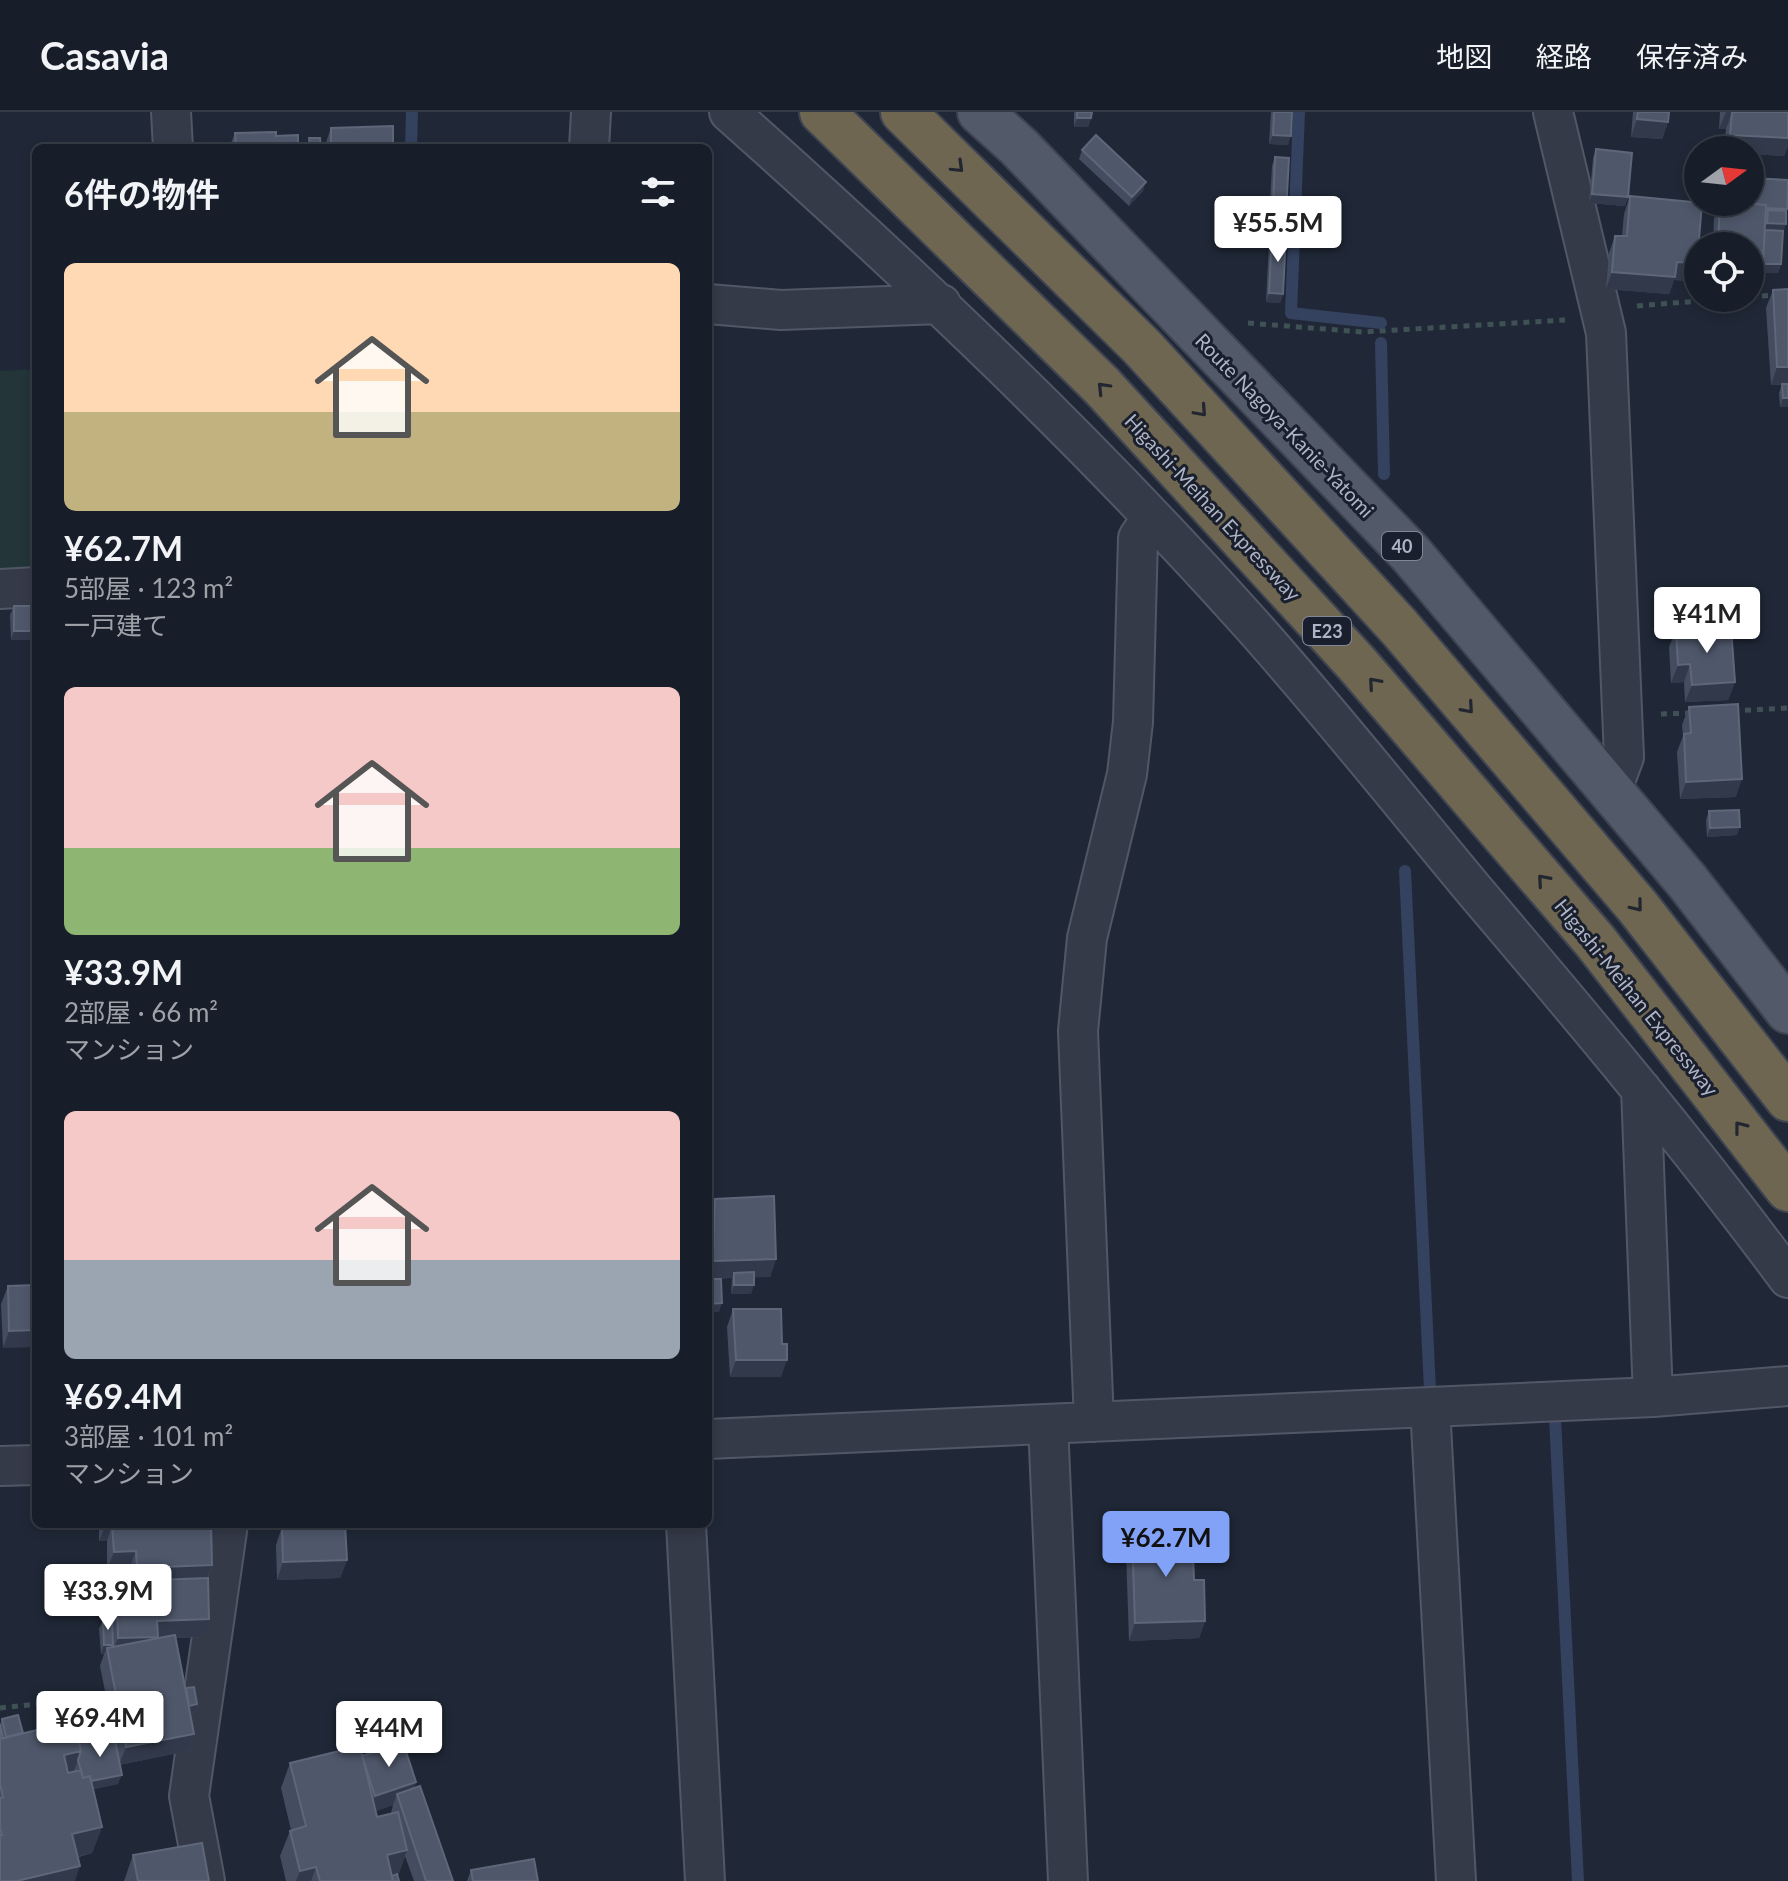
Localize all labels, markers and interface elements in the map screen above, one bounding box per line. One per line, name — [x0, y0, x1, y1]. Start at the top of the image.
text: Casavia — [40, 32, 169, 78]
text: 地図 — [1436, 39, 1492, 73]
text: 経路 — [1536, 39, 1592, 73]
text: 保存済み — [1636, 39, 1748, 73]
north arrow — [1684, 136, 1764, 216]
map controls — [1684, 136, 1764, 312]
one-way arrow — [949, 157, 963, 172]
icon: filters — [636, 170, 680, 214]
text: 6件の物件 — [64, 173, 220, 214]
pin: ¥55.5M — [1213, 196, 1343, 264]
text: ¥55.5M — [1232, 206, 1324, 238]
button: locate — [1684, 232, 1764, 312]
icon: home — [300, 315, 444, 459]
street label: Route Nagoya-Kanie-Yatomi — [1191, 328, 1379, 522]
one-way arrow — [1098, 383, 1113, 397]
one-way arrow — [1191, 401, 1205, 416]
street label: Higashi-Meihan Expressway — [1120, 409, 1306, 606]
text: ¥62.7M — [64, 527, 183, 568]
road number: 40 — [1382, 532, 1422, 560]
text: 5部屋 · 123 m² — [64, 572, 233, 604]
pin: ¥41M — [1660, 587, 1754, 655]
text: ¥41M — [1672, 597, 1742, 629]
text: 一戸建て — [64, 609, 168, 641]
road number: E23 — [1303, 617, 1351, 645]
one-way arrow — [1369, 678, 1384, 692]
one-way arrow — [1458, 699, 1473, 713]
icon: home — [300, 739, 444, 883]
one-way arrow — [1538, 875, 1553, 890]
street label: Higashi-Meihan Expressway — [1550, 894, 1724, 1101]
one-way arrow — [1627, 897, 1642, 911]
text: ¥33.9M — [64, 951, 183, 992]
text: 2部屋 · 66 m² — [64, 996, 218, 1028]
text: マンション — [64, 1033, 194, 1065]
one-way arrow — [1735, 1122, 1750, 1136]
icon: home — [300, 1163, 444, 1307]
text: ¥69.4M — [64, 1375, 183, 1416]
text: 3部屋 · 101 m² — [64, 1420, 233, 1452]
text: マンション — [64, 1457, 194, 1489]
pin: ¥62.7M — [1101, 1511, 1231, 1579]
text: ¥62.7M — [1120, 1521, 1212, 1553]
pin: ¥33.9M — [43, 1564, 173, 1632]
text: ¥33.9M — [62, 1574, 154, 1606]
pin: ¥69.4M — [35, 1691, 165, 1759]
text: ¥69.4M — [54, 1701, 146, 1733]
pin: ¥44M — [342, 1701, 436, 1769]
text: ¥44M — [354, 1711, 424, 1743]

